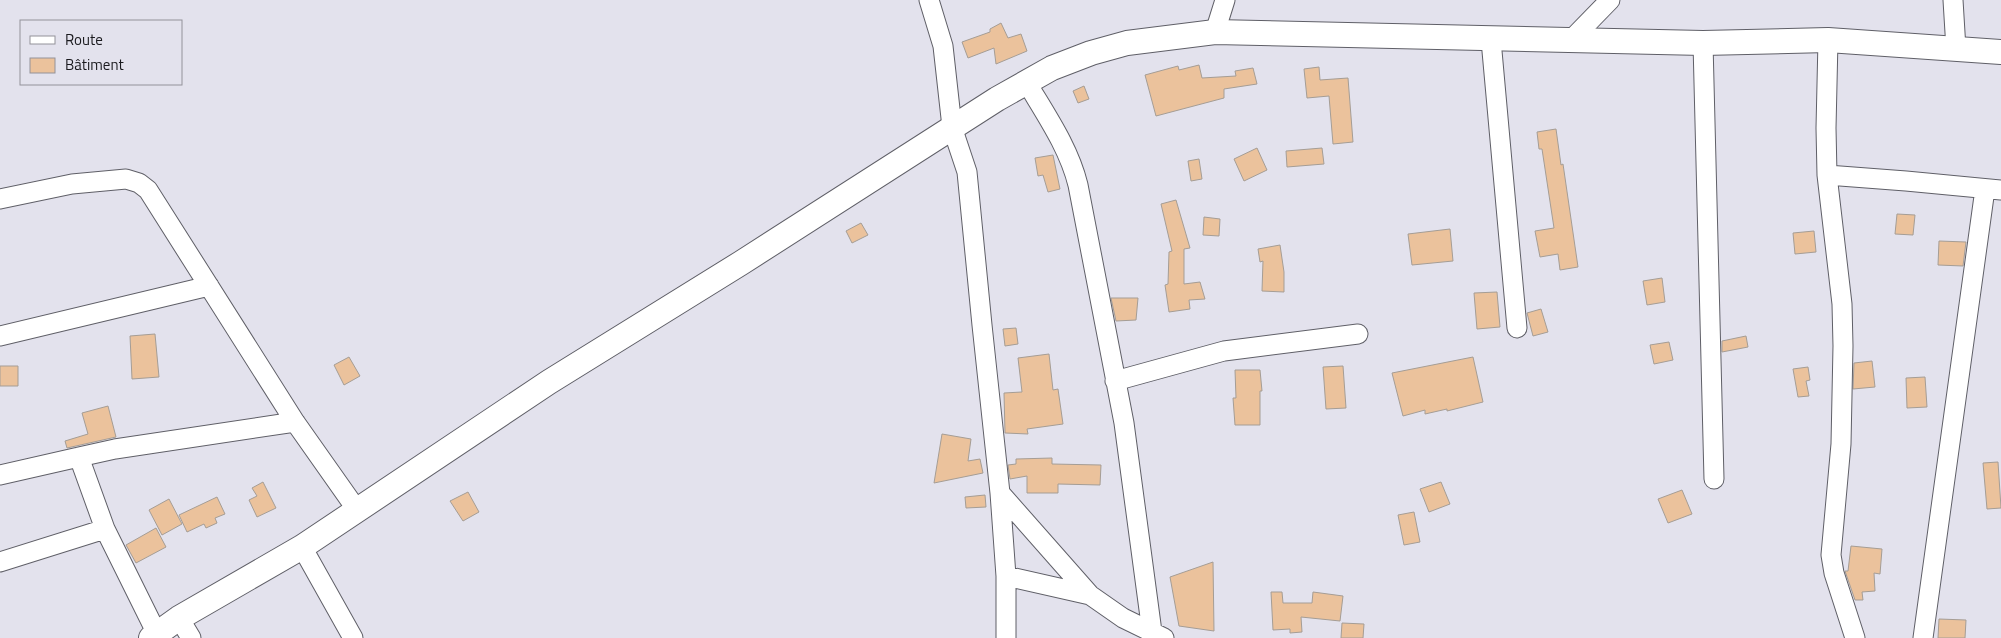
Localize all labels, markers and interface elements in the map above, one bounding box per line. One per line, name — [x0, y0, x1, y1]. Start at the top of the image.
legend — [20, 20, 182, 85]
text: Route — [65, 28, 103, 51]
text: Bâtiment — [65, 53, 124, 76]

